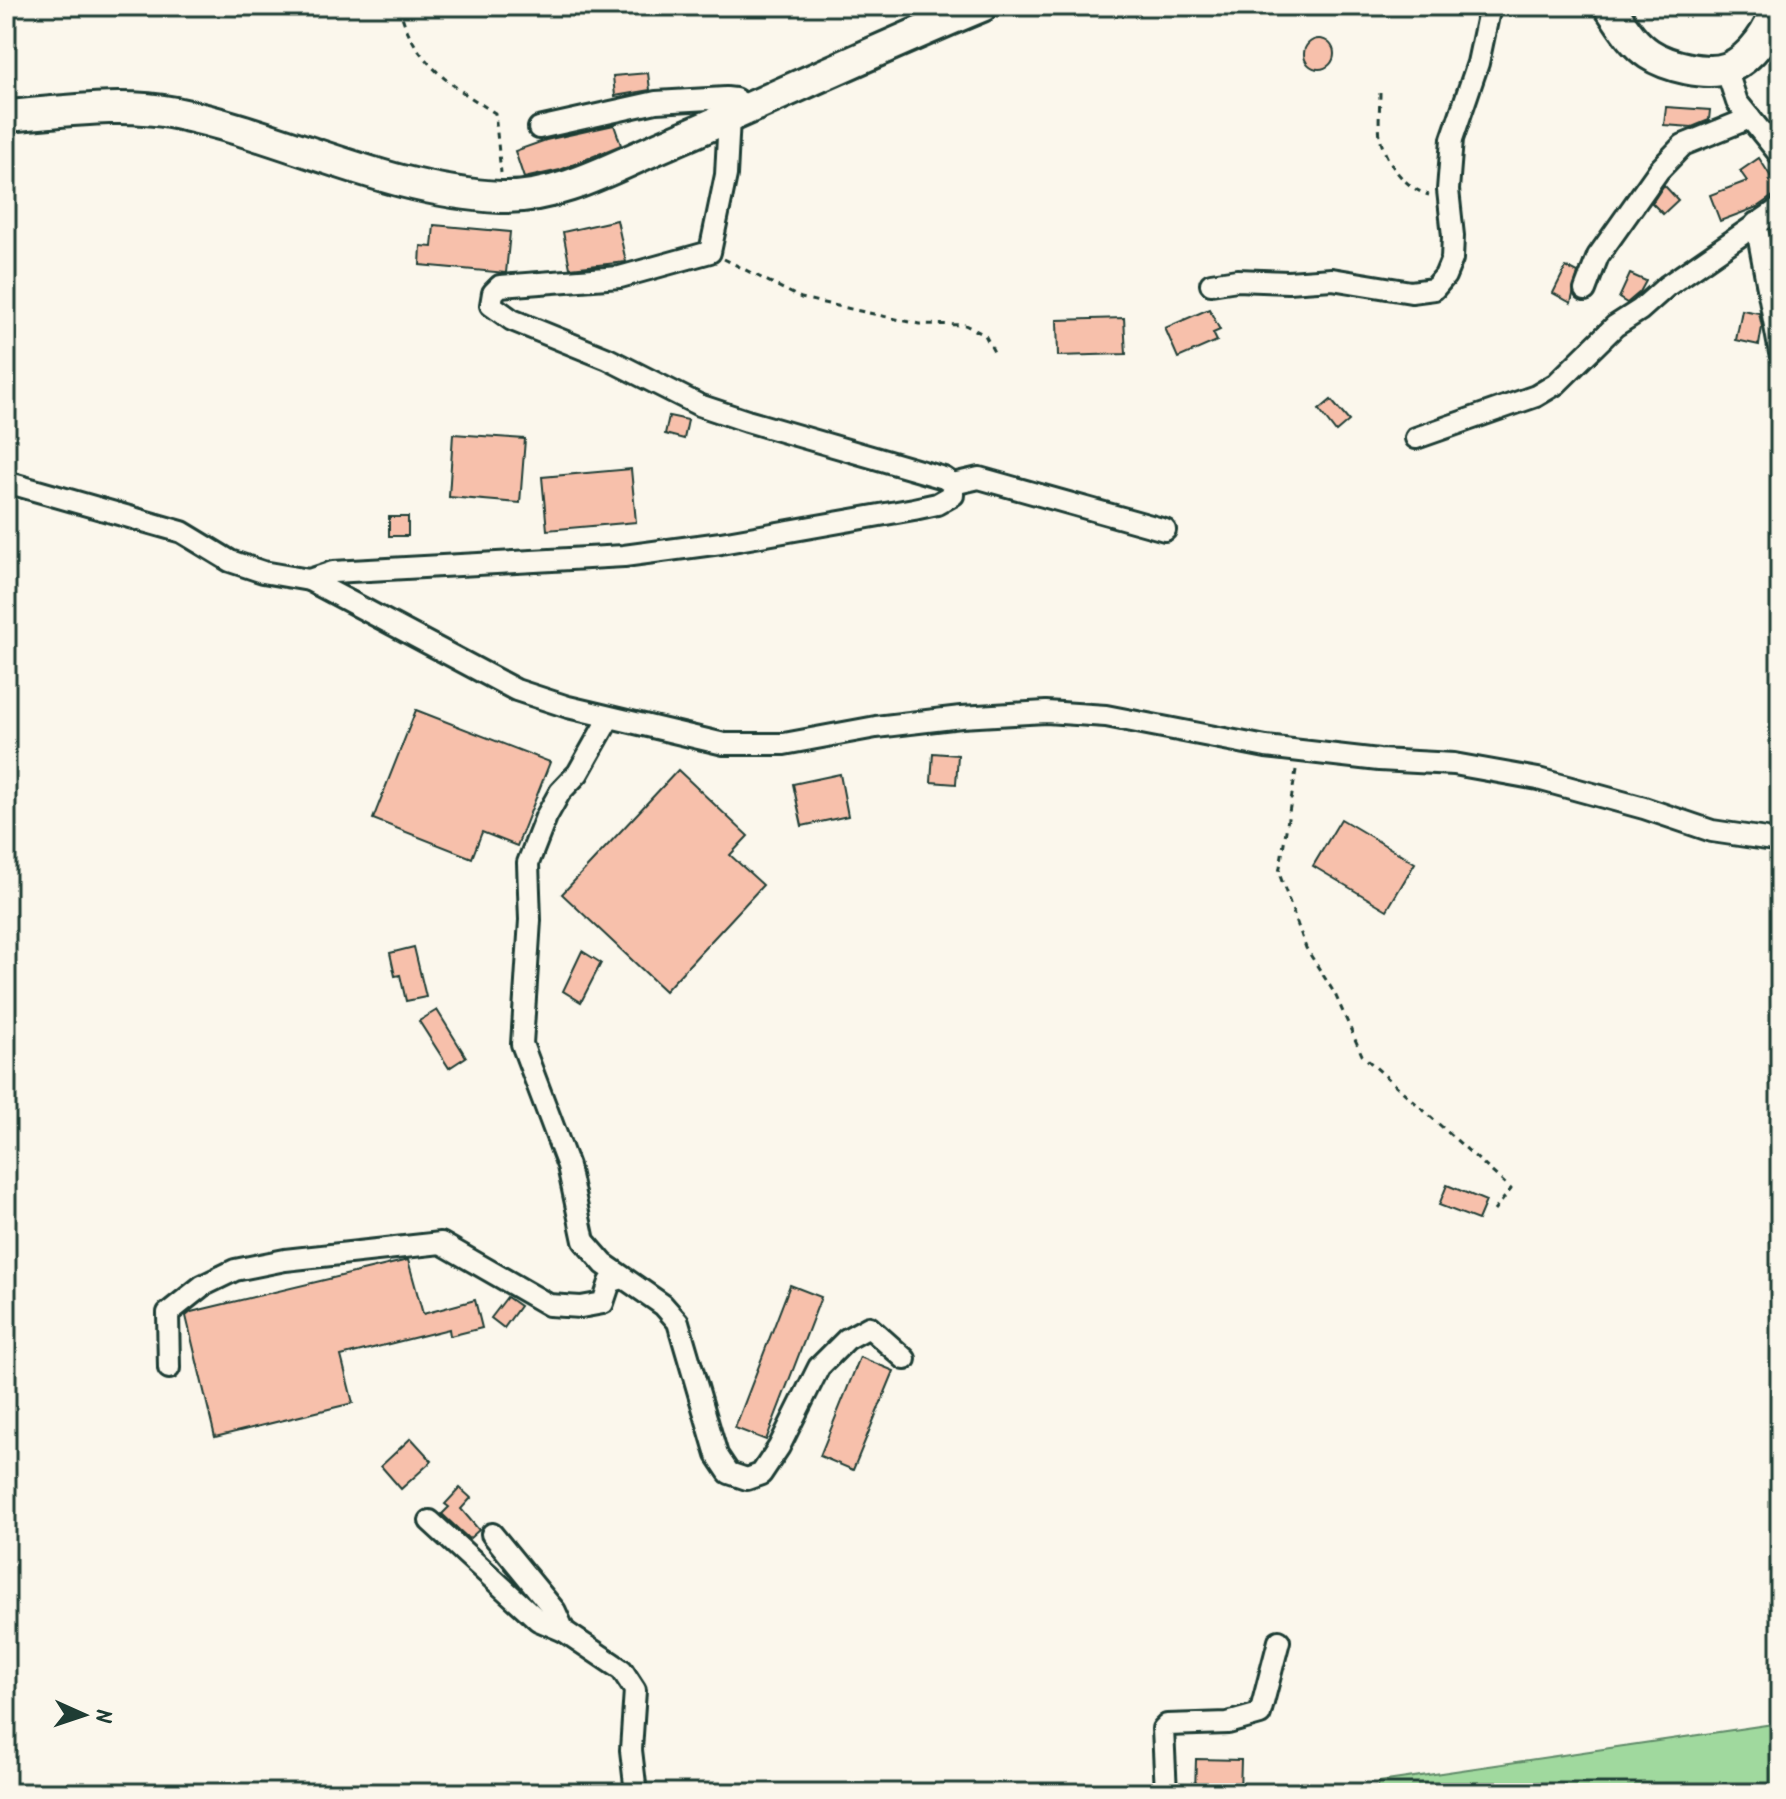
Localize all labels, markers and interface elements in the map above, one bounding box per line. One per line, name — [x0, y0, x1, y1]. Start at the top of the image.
north arrow — [44, 1675, 124, 1755]
text: N — [84, 1708, 119, 1724]

